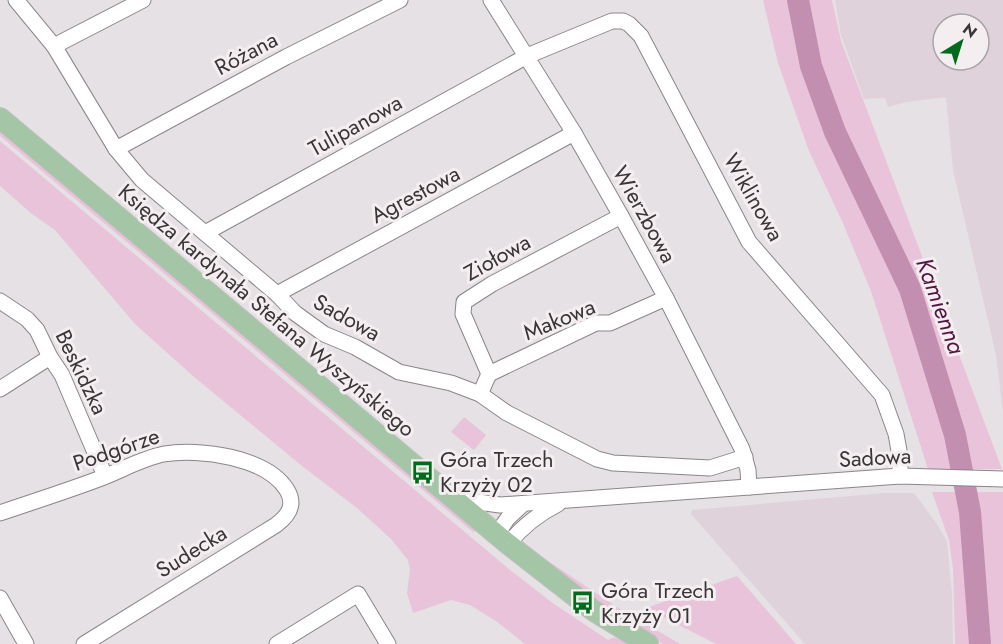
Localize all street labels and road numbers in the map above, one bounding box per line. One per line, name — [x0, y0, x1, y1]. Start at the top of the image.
street label: Różana — [209, 23, 283, 83]
street label: Tulipanowa — [302, 86, 408, 164]
street label: Wiklinowa — [716, 147, 792, 247]
street label: Agrestowa — [365, 157, 465, 231]
street label: Wierzbowa — [605, 159, 685, 269]
street label: Księdza kardynała Stefana Wyszyńskiego — [112, 176, 422, 444]
street label: Ziołowa — [458, 226, 536, 288]
street label: Sadowa — [308, 285, 386, 349]
street label: Makowa — [518, 290, 600, 348]
street label: Beskidzka — [48, 324, 116, 420]
street label: Podgórze — [68, 419, 164, 479]
street label: Sadowa — [838, 439, 912, 475]
street label: Sudecka — [149, 517, 233, 585]

